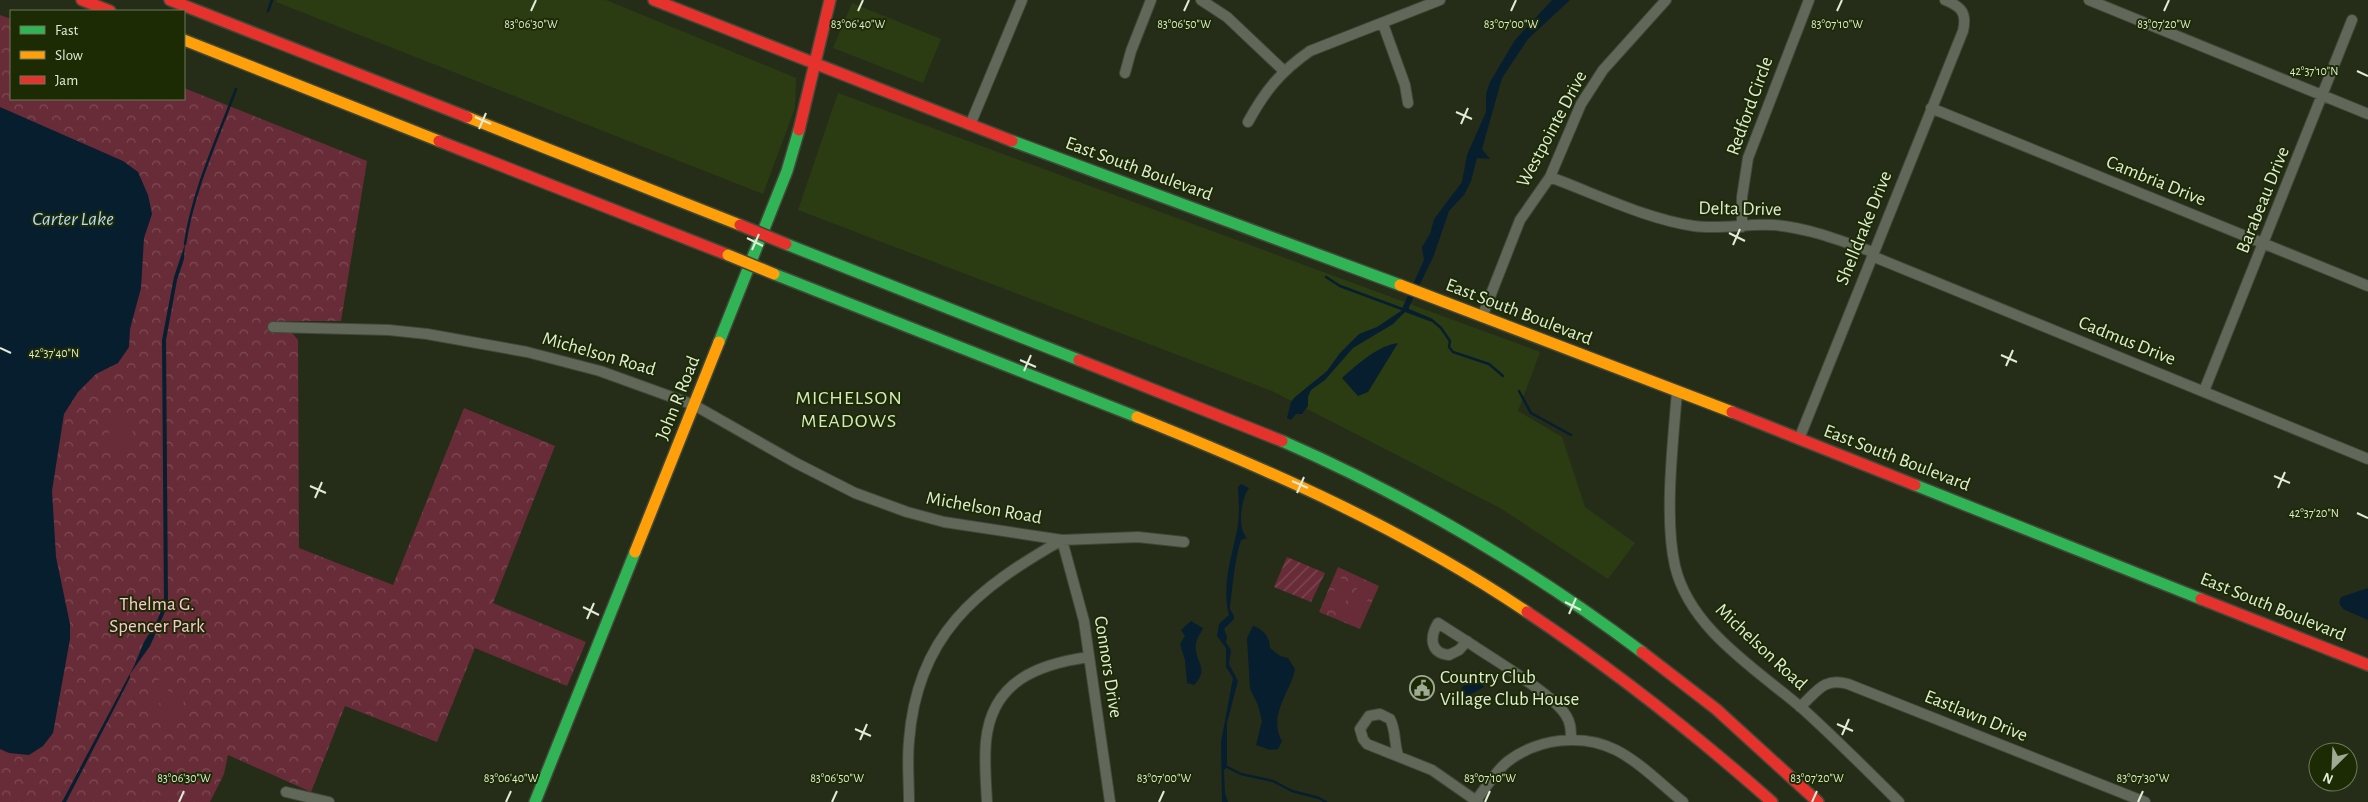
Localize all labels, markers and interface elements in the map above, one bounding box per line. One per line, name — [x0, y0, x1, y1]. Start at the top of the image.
legend — [10, 10, 185, 100]
text: 83°06'30"W — [504, 18, 558, 30]
text: 83°06'40"W — [831, 18, 886, 30]
text: 83°06'50"W — [1157, 18, 1211, 30]
text: 83°07'00"W — [1484, 18, 1538, 30]
text: 83°07'10"W — [1811, 18, 1863, 30]
text: 83°07'20"W — [2137, 18, 2191, 30]
text: Fast — [55, 23, 79, 38]
text: Slow — [55, 48, 83, 63]
street label: Redford Circle — [1723, 54, 1777, 158]
text: 42°37'10"N — [2290, 65, 2338, 77]
street label: Westpointe Drive — [1513, 68, 1591, 190]
text: Jam — [55, 73, 78, 88]
street label: East South Boulevard — [1063, 134, 1215, 205]
street label: Barabeau Drive — [2233, 144, 2293, 256]
street label: Cambria Drive — [2104, 152, 2208, 210]
street label: Shelldrake Drive — [1832, 168, 1896, 288]
street label: Delta Drive — [1698, 199, 1782, 219]
water label: Carter Lake — [32, 209, 114, 229]
street label: East South Boulevard — [1443, 275, 1595, 349]
street label: Cadmus Drive — [2076, 313, 2178, 369]
street label: Michelson Road — [540, 329, 658, 379]
text: 42°37'40"N — [29, 347, 79, 359]
street label: John R Road — [653, 353, 704, 443]
district label: MICHELSON MEADOWS — [795, 388, 903, 431]
street label: East South Boulevard — [1821, 421, 1973, 495]
street label: Michelson Road — [925, 488, 1043, 528]
text: 42°37'20"N — [2289, 507, 2339, 519]
street label: East South Boulevard — [2197, 569, 2349, 645]
park label: Thelma G. Spencer Park — [109, 595, 205, 636]
street label: Michelson Road — [1712, 600, 1810, 694]
street label: Connors Drive — [1091, 615, 1125, 719]
place label: Country Club Village Club House — [1440, 668, 1579, 709]
public building icon: Country Club Village Club House — [1409, 675, 1435, 701]
street label: Eastlawn Drive — [1922, 687, 2030, 745]
north arrow — [2308, 742, 2358, 792]
text: N — [2321, 770, 2335, 786]
text: 83°06'30"W — [157, 772, 211, 784]
text: 83°06'40"W — [484, 772, 539, 784]
text: 83°06'50"W — [810, 772, 864, 784]
text: 83°07'00"W — [1137, 772, 1191, 784]
text: 83°07'10"W — [1464, 772, 1516, 784]
text: 83°07'20"W — [1790, 772, 1844, 784]
text: 83°07'30"W — [2116, 772, 2170, 784]

